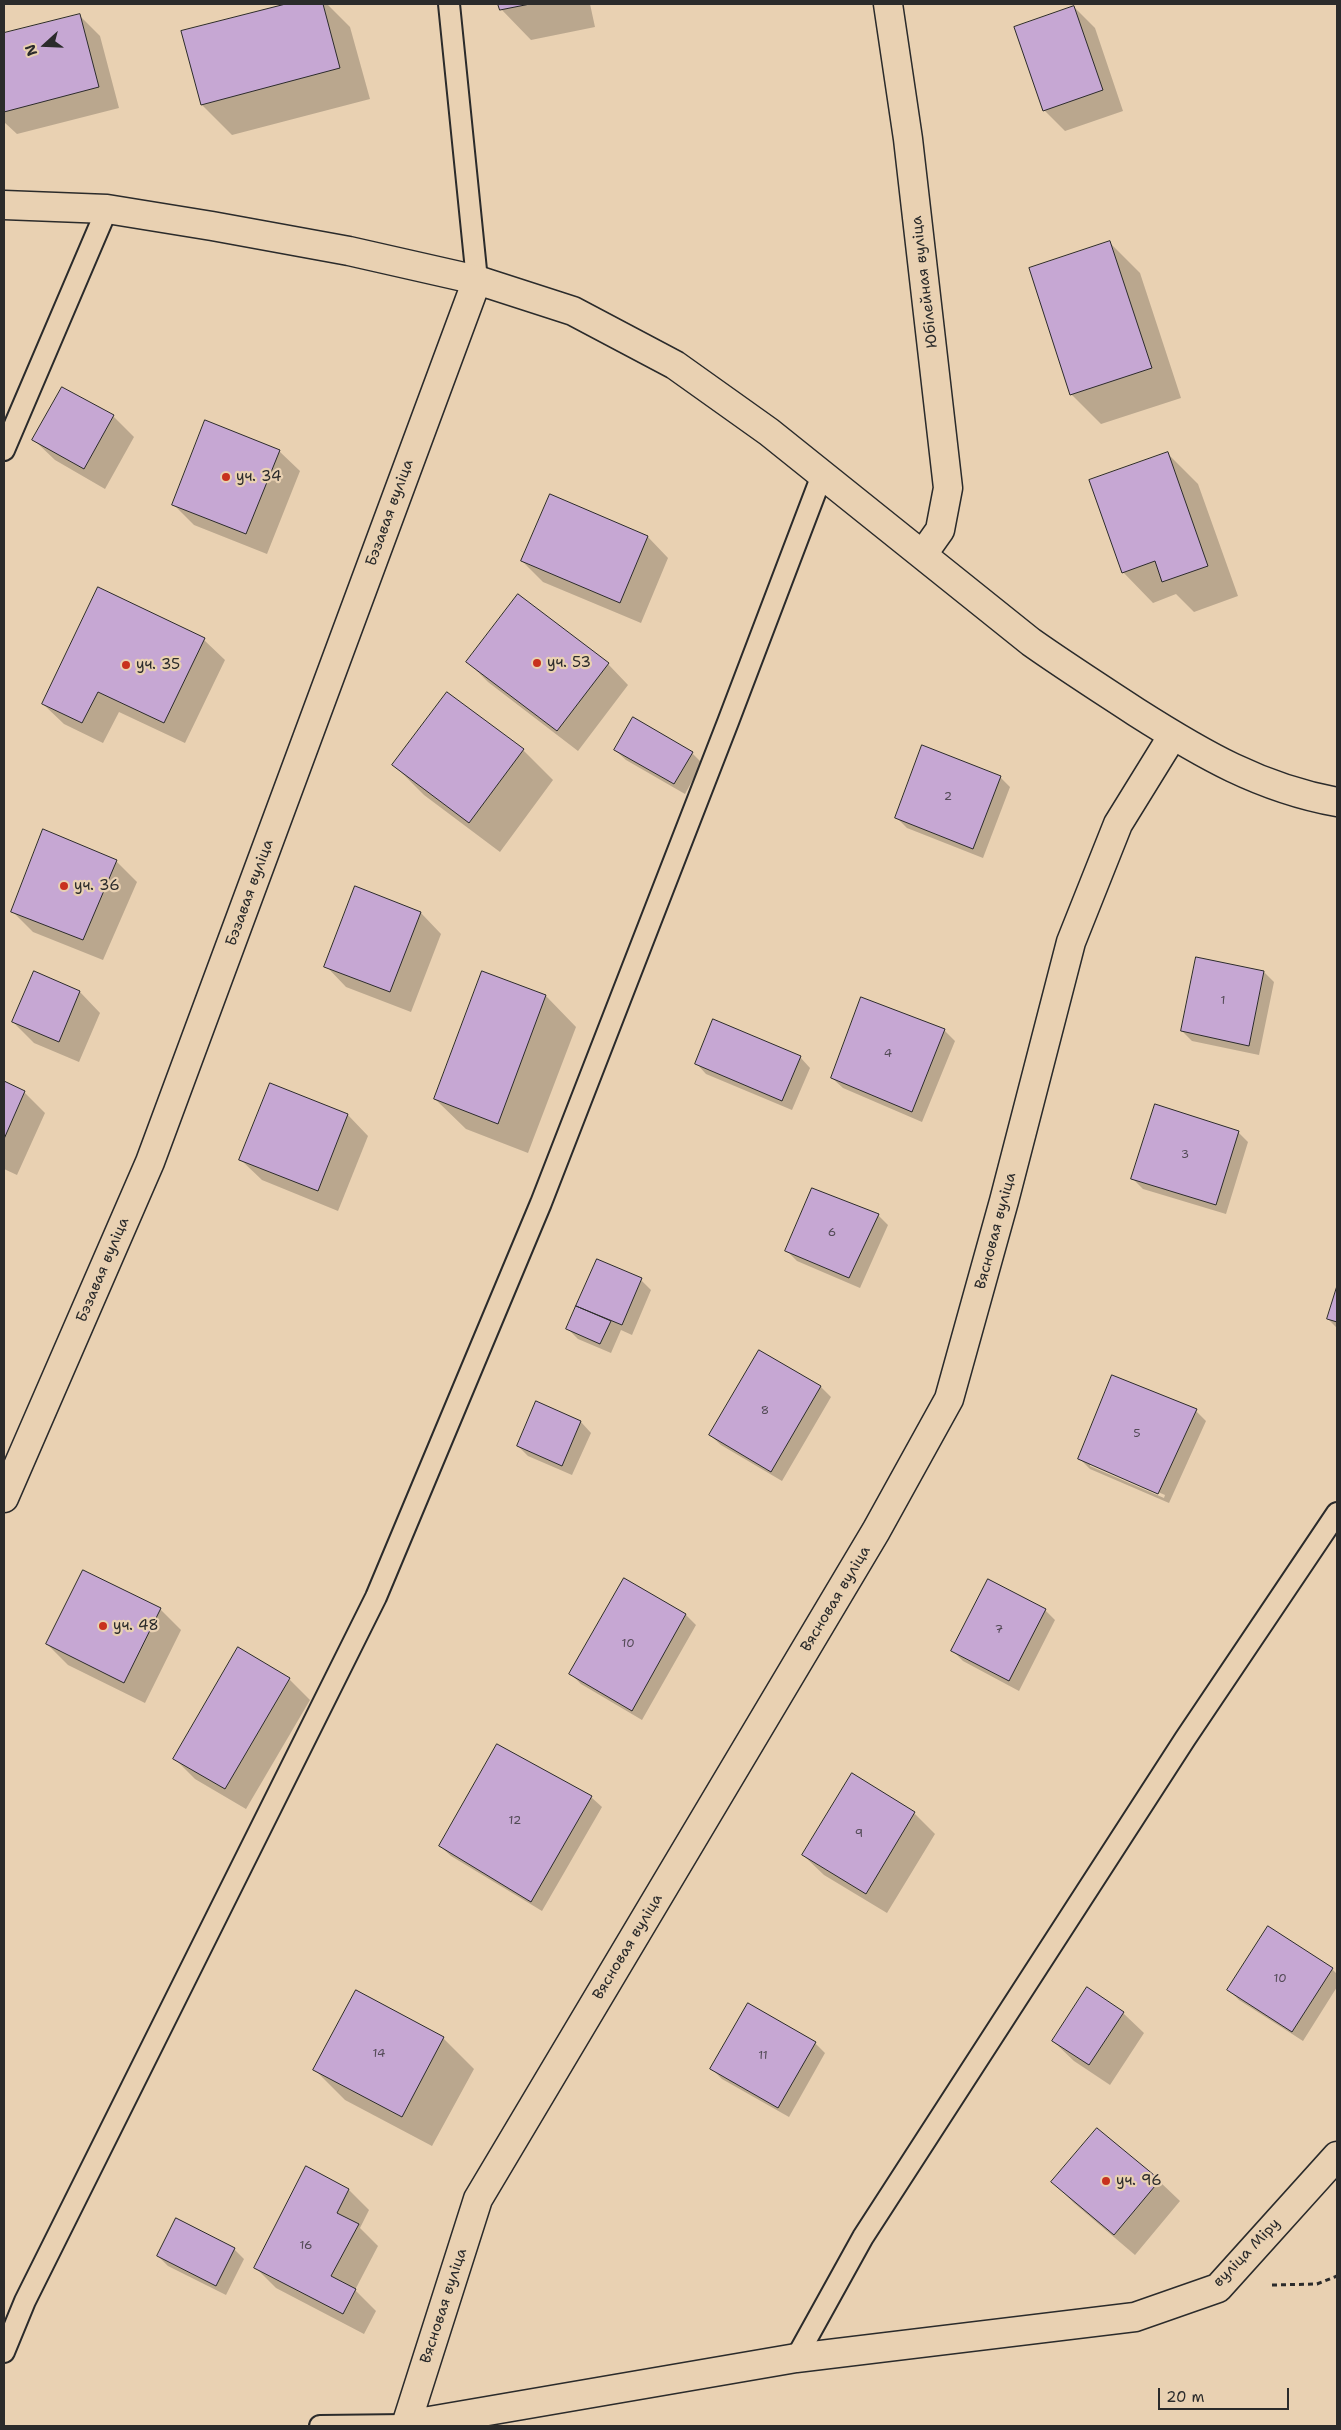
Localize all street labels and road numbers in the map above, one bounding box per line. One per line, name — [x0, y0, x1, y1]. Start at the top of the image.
street label: Юбілейная вуліца — [908, 215, 942, 349]
street label: Бэзавая вуліца — [362, 457, 418, 569]
street label: Бэзавая вуліца — [222, 837, 278, 949]
street label: Вясновая вуліца — [972, 1171, 1020, 1291]
street label: Бэзавая вуліца — [73, 1215, 133, 1325]
street label: Вясновая вуліца — [797, 1543, 875, 1655]
street label: Вясновая вуліца — [589, 1891, 667, 2003]
street label: вуліца Міру — [1210, 2215, 1284, 2291]
street label: Вясновая вуліца — [417, 2246, 471, 2366]

